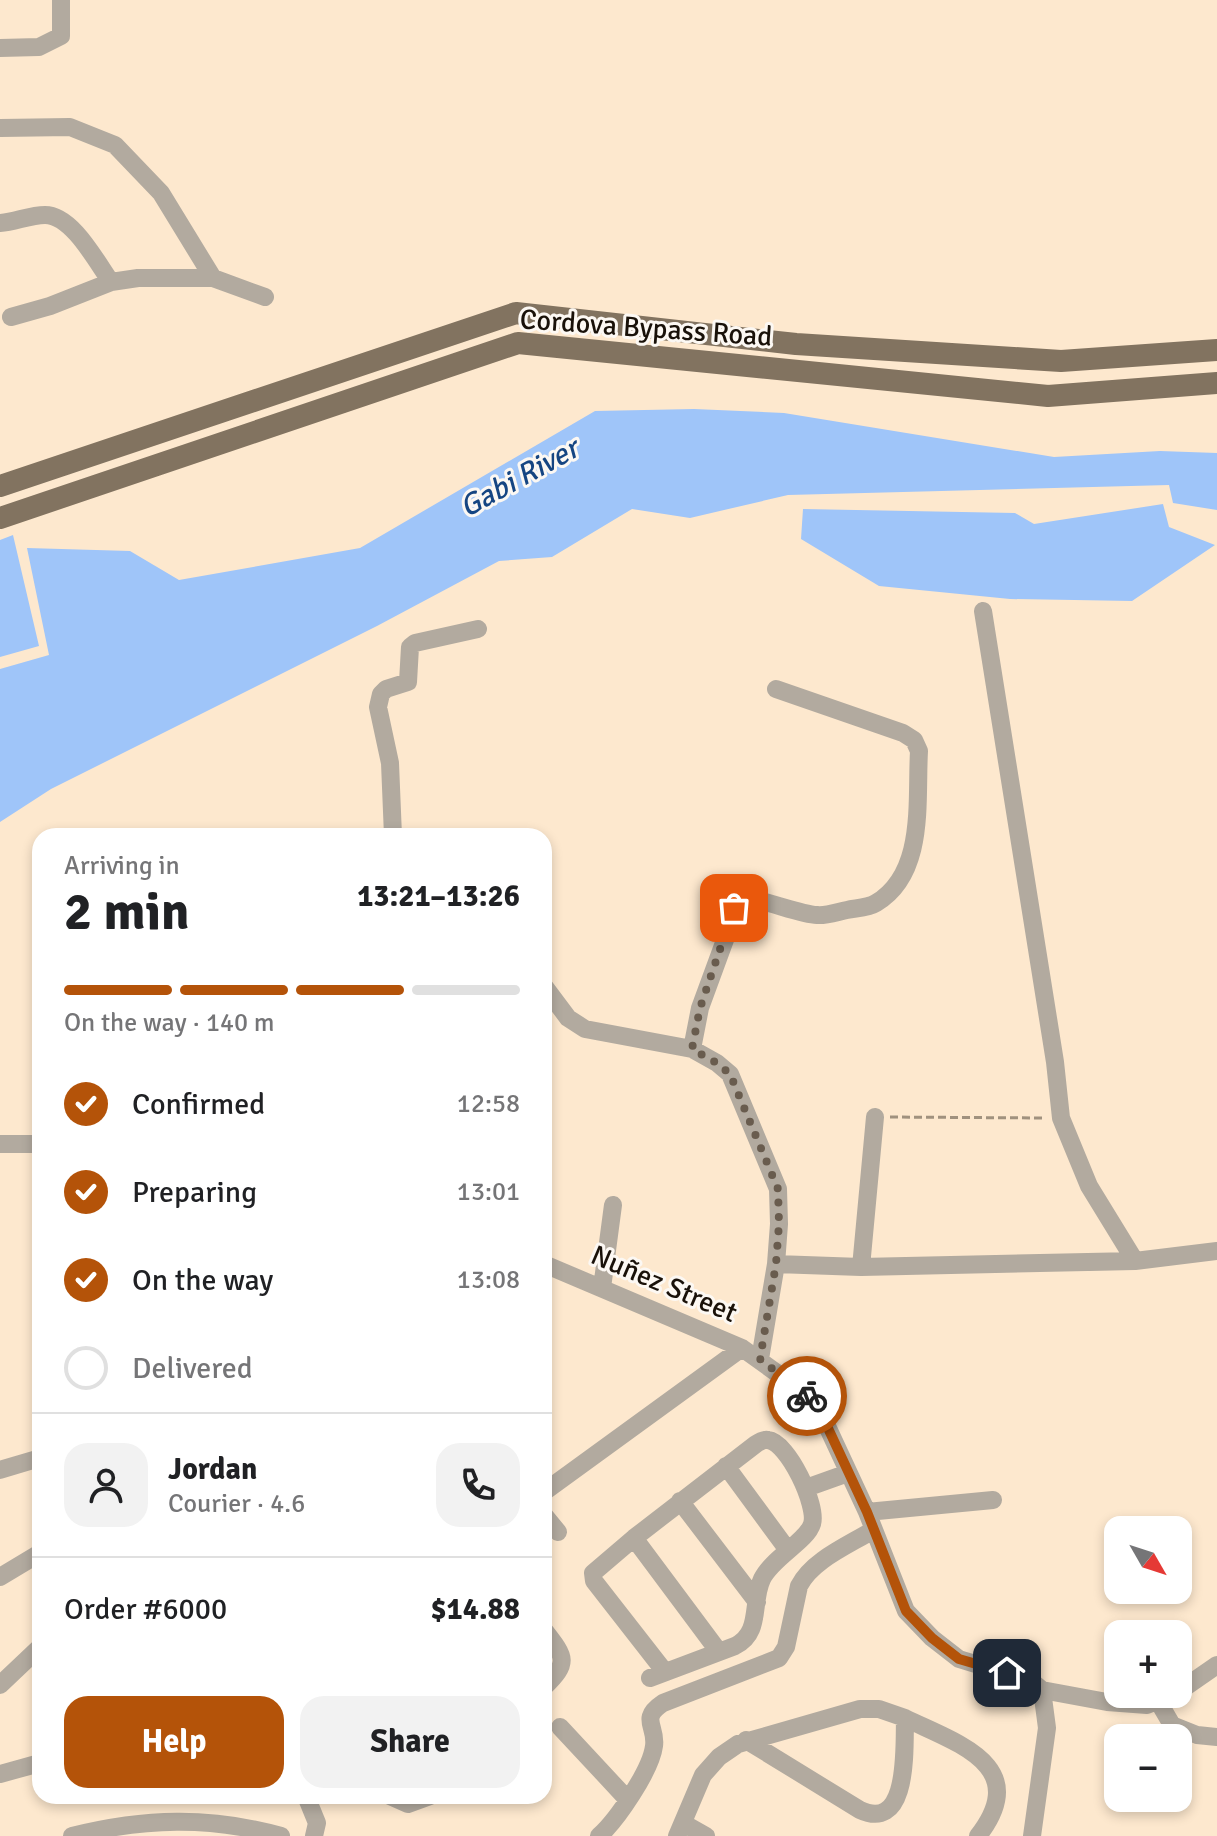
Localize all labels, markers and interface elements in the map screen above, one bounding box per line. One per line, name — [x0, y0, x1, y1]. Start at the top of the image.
street label: Cordova Bypass Road — [519, 302, 773, 354]
water label: Gabi River — [453, 428, 588, 526]
text: Arriving in — [64, 850, 180, 882]
pin — [700, 874, 768, 942]
text: 13:21–13:26 — [357, 878, 520, 915]
text: 2 min — [64, 880, 190, 944]
icon: bag — [712, 886, 756, 930]
text: On the way · 140 m — [64, 1007, 274, 1039]
icon: check — [64, 1082, 108, 1126]
text: Confirmed — [132, 1086, 265, 1123]
text: 12:58 — [457, 1088, 520, 1120]
icon: check — [64, 1170, 108, 1214]
text: Preparing — [132, 1174, 257, 1211]
text: 13:01 — [457, 1176, 520, 1208]
street label: Nuñez Street — [586, 1238, 742, 1330]
icon: check — [64, 1258, 108, 1302]
text: On the way — [132, 1262, 273, 1299]
text: 13:08 — [457, 1264, 520, 1296]
text: Delivered — [132, 1350, 253, 1387]
courier — [767, 1356, 847, 1436]
icon: bike — [785, 1374, 829, 1418]
button: person — [64, 1443, 148, 1527]
button: phone — [436, 1443, 520, 1527]
text: Jordan — [168, 1451, 257, 1488]
text: Courier · 4.6 — [168, 1488, 305, 1520]
north arrow — [1104, 1516, 1192, 1604]
map controls — [1104, 1516, 1192, 1812]
text: Order #6000 — [64, 1591, 227, 1628]
text: $14.88 — [430, 1591, 520, 1628]
button: + — [1104, 1620, 1192, 1708]
pin — [973, 1639, 1041, 1707]
icon: home — [985, 1651, 1029, 1695]
button: Help — [64, 1696, 284, 1788]
button: Share — [300, 1696, 520, 1788]
button: − — [1104, 1724, 1192, 1812]

